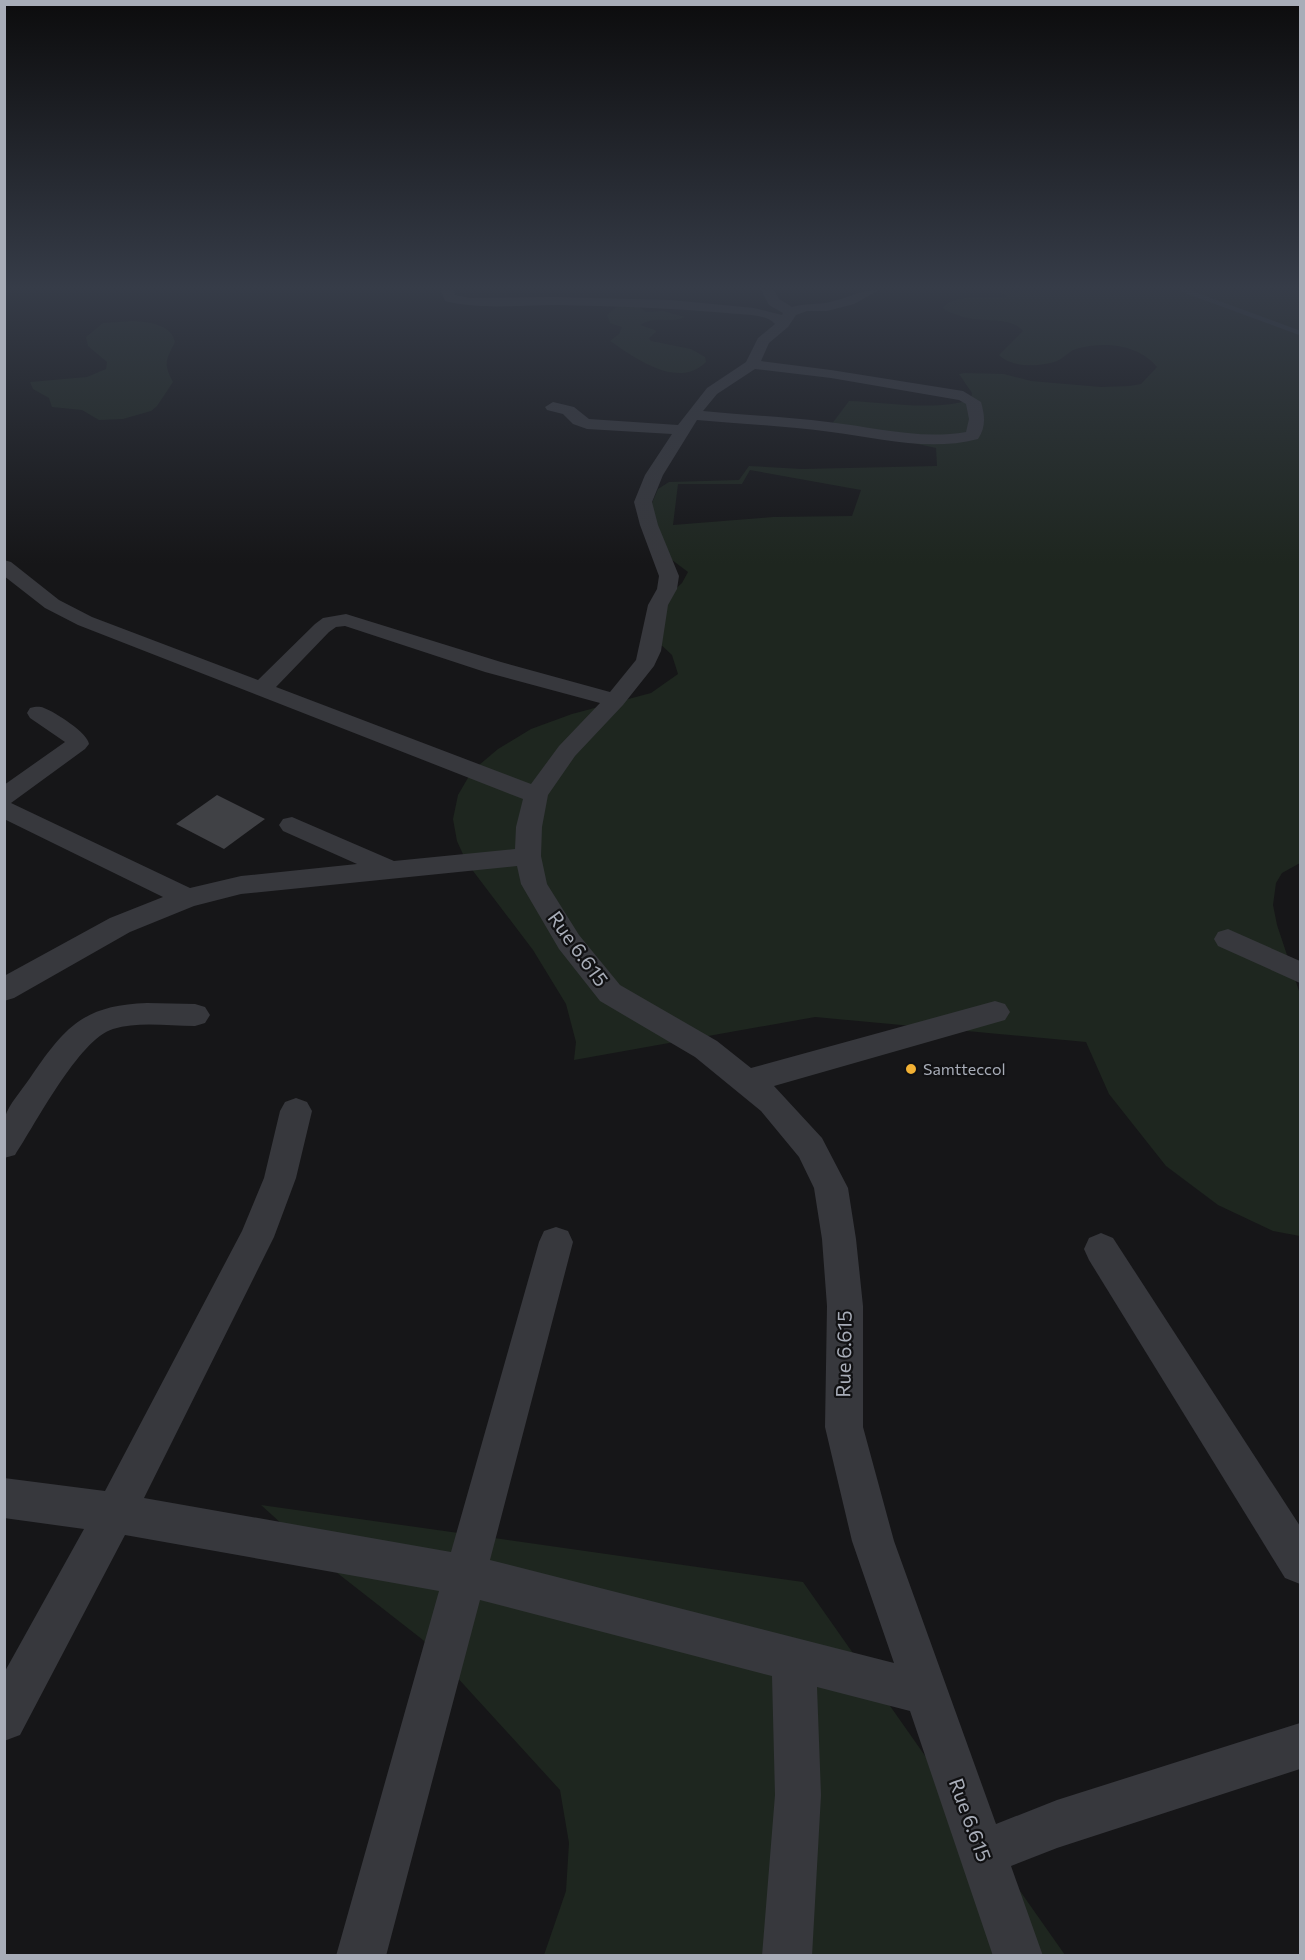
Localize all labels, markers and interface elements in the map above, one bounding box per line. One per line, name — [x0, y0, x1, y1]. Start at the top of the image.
street label: Rue 6.615 — [543, 906, 614, 991]
place label: Samtteccol — [923, 1059, 1006, 1078]
marker: Samtteccol — [904, 1062, 918, 1076]
street label: Rue 6.615 — [830, 1310, 856, 1398]
street label: Rue 6.615 — [945, 1775, 997, 1865]

